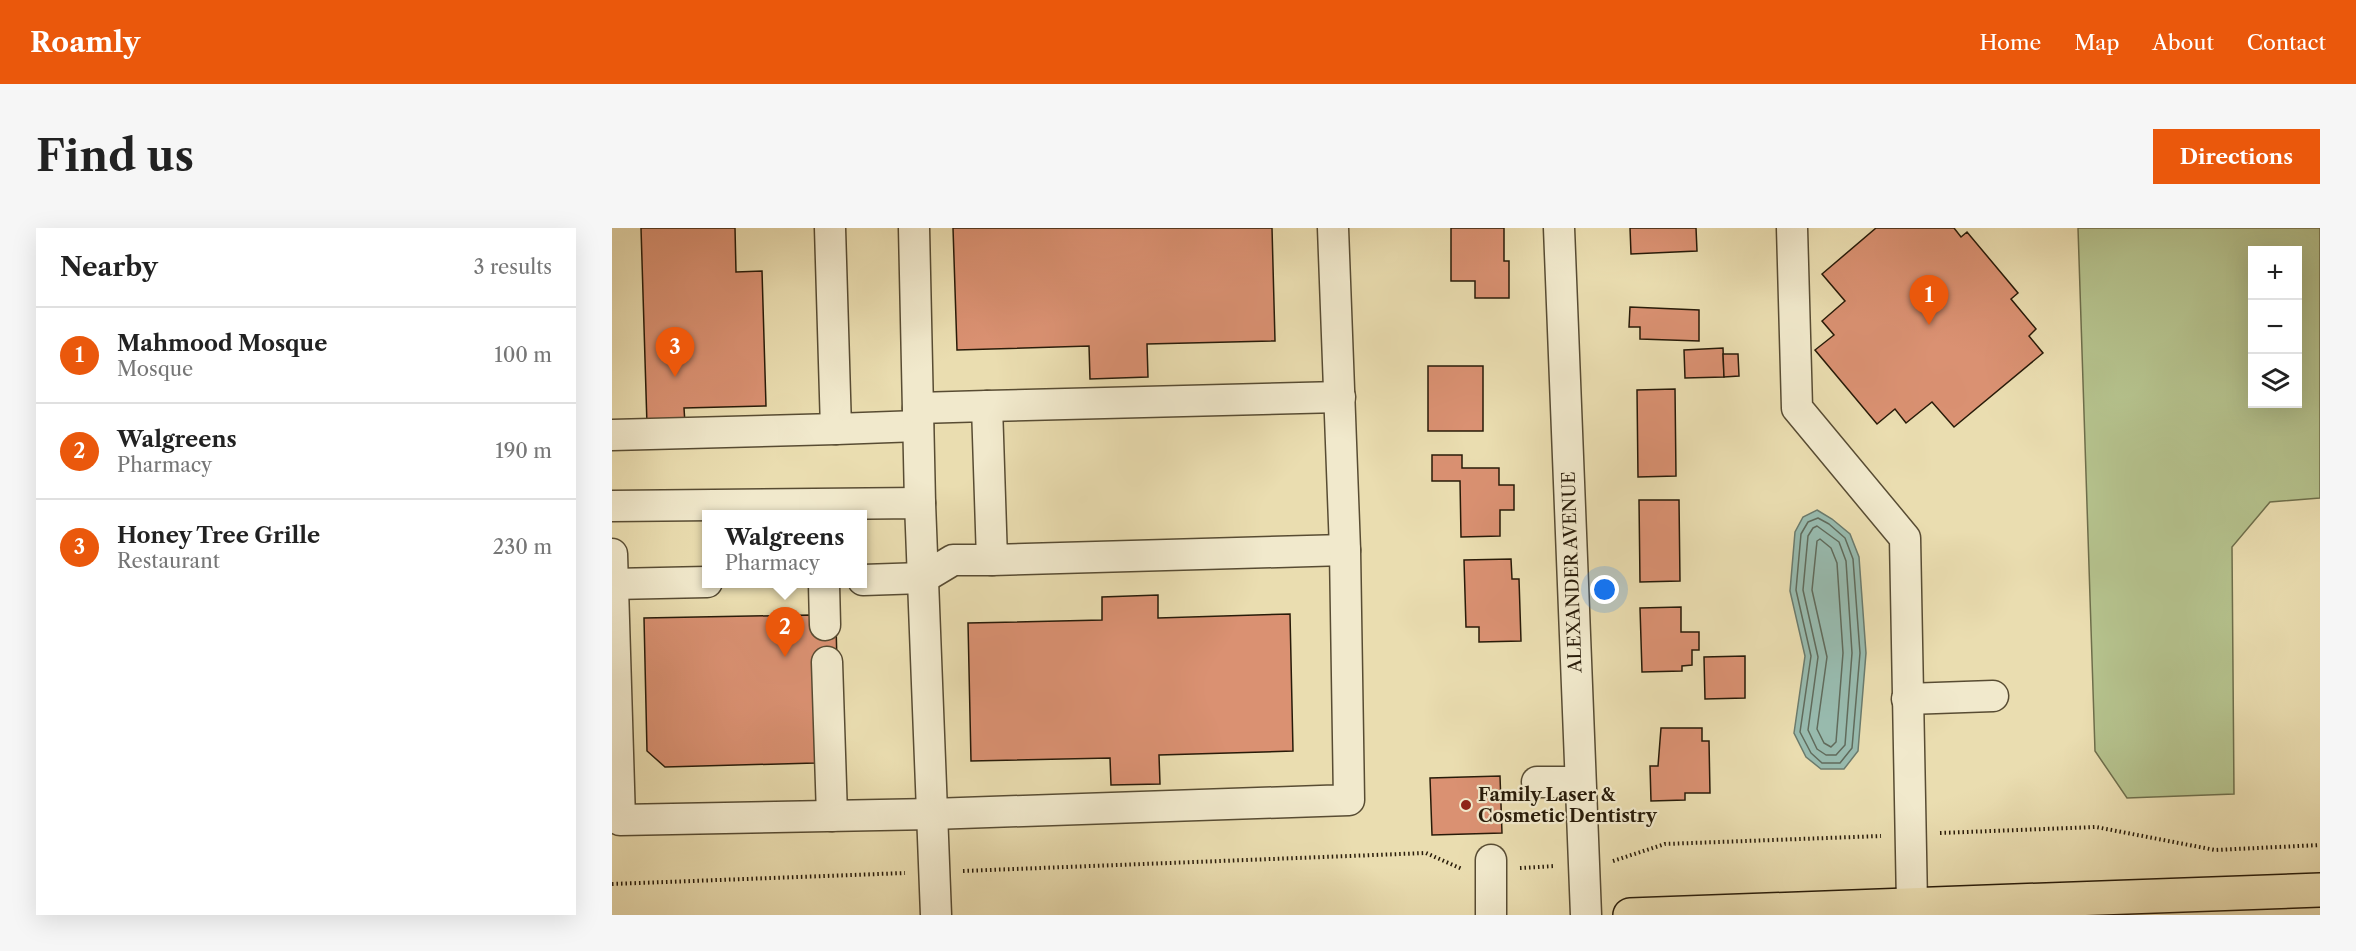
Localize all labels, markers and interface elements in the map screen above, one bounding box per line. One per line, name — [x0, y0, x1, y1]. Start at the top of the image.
text: Roamly — [30, 25, 140, 59]
text: Home — [1980, 30, 2041, 55]
text: Map — [2074, 30, 2119, 55]
text: About — [2152, 30, 2214, 55]
text: Contact — [2247, 30, 2326, 55]
button: Directions — [2153, 129, 2320, 184]
text: Find us — [36, 130, 194, 182]
map controls — [2248, 246, 2302, 408]
button: + — [2248, 246, 2302, 300]
text: Nearby — [60, 251, 158, 283]
text: 3 results — [474, 255, 552, 279]
pin: 1 — [1910, 276, 1948, 325]
button: − — [2248, 300, 2302, 354]
pin: 3 — [656, 328, 694, 377]
text: Mahmood Mosque — [117, 330, 327, 357]
text: 1 — [75, 343, 84, 367]
text: 100 m — [494, 343, 552, 367]
button: layers — [2248, 354, 2302, 408]
text: Mosque — [117, 357, 193, 381]
text: Walgreens — [117, 426, 237, 453]
text: 2 — [74, 439, 85, 463]
text: 190 m — [495, 439, 552, 463]
text: Pharmacy — [117, 453, 212, 477]
street label: ALEXANDER AVENUE — [1557, 471, 1587, 674]
popup — [702, 510, 867, 588]
text: Honey Tree Grille — [117, 522, 320, 549]
text: Walgreens — [725, 524, 844, 551]
text: 3 — [74, 535, 85, 559]
text: 230 m — [493, 535, 552, 559]
text: Restaurant — [117, 549, 220, 573]
text: Pharmacy — [725, 551, 820, 575]
your location — [1590, 575, 1619, 604]
pin: 2 — [766, 608, 804, 657]
place label: Family Laser & Cosmetic Dentistry — [1478, 784, 1658, 827]
marker: Family Laser & Cosmetic Dentistry — [1459, 798, 1473, 812]

